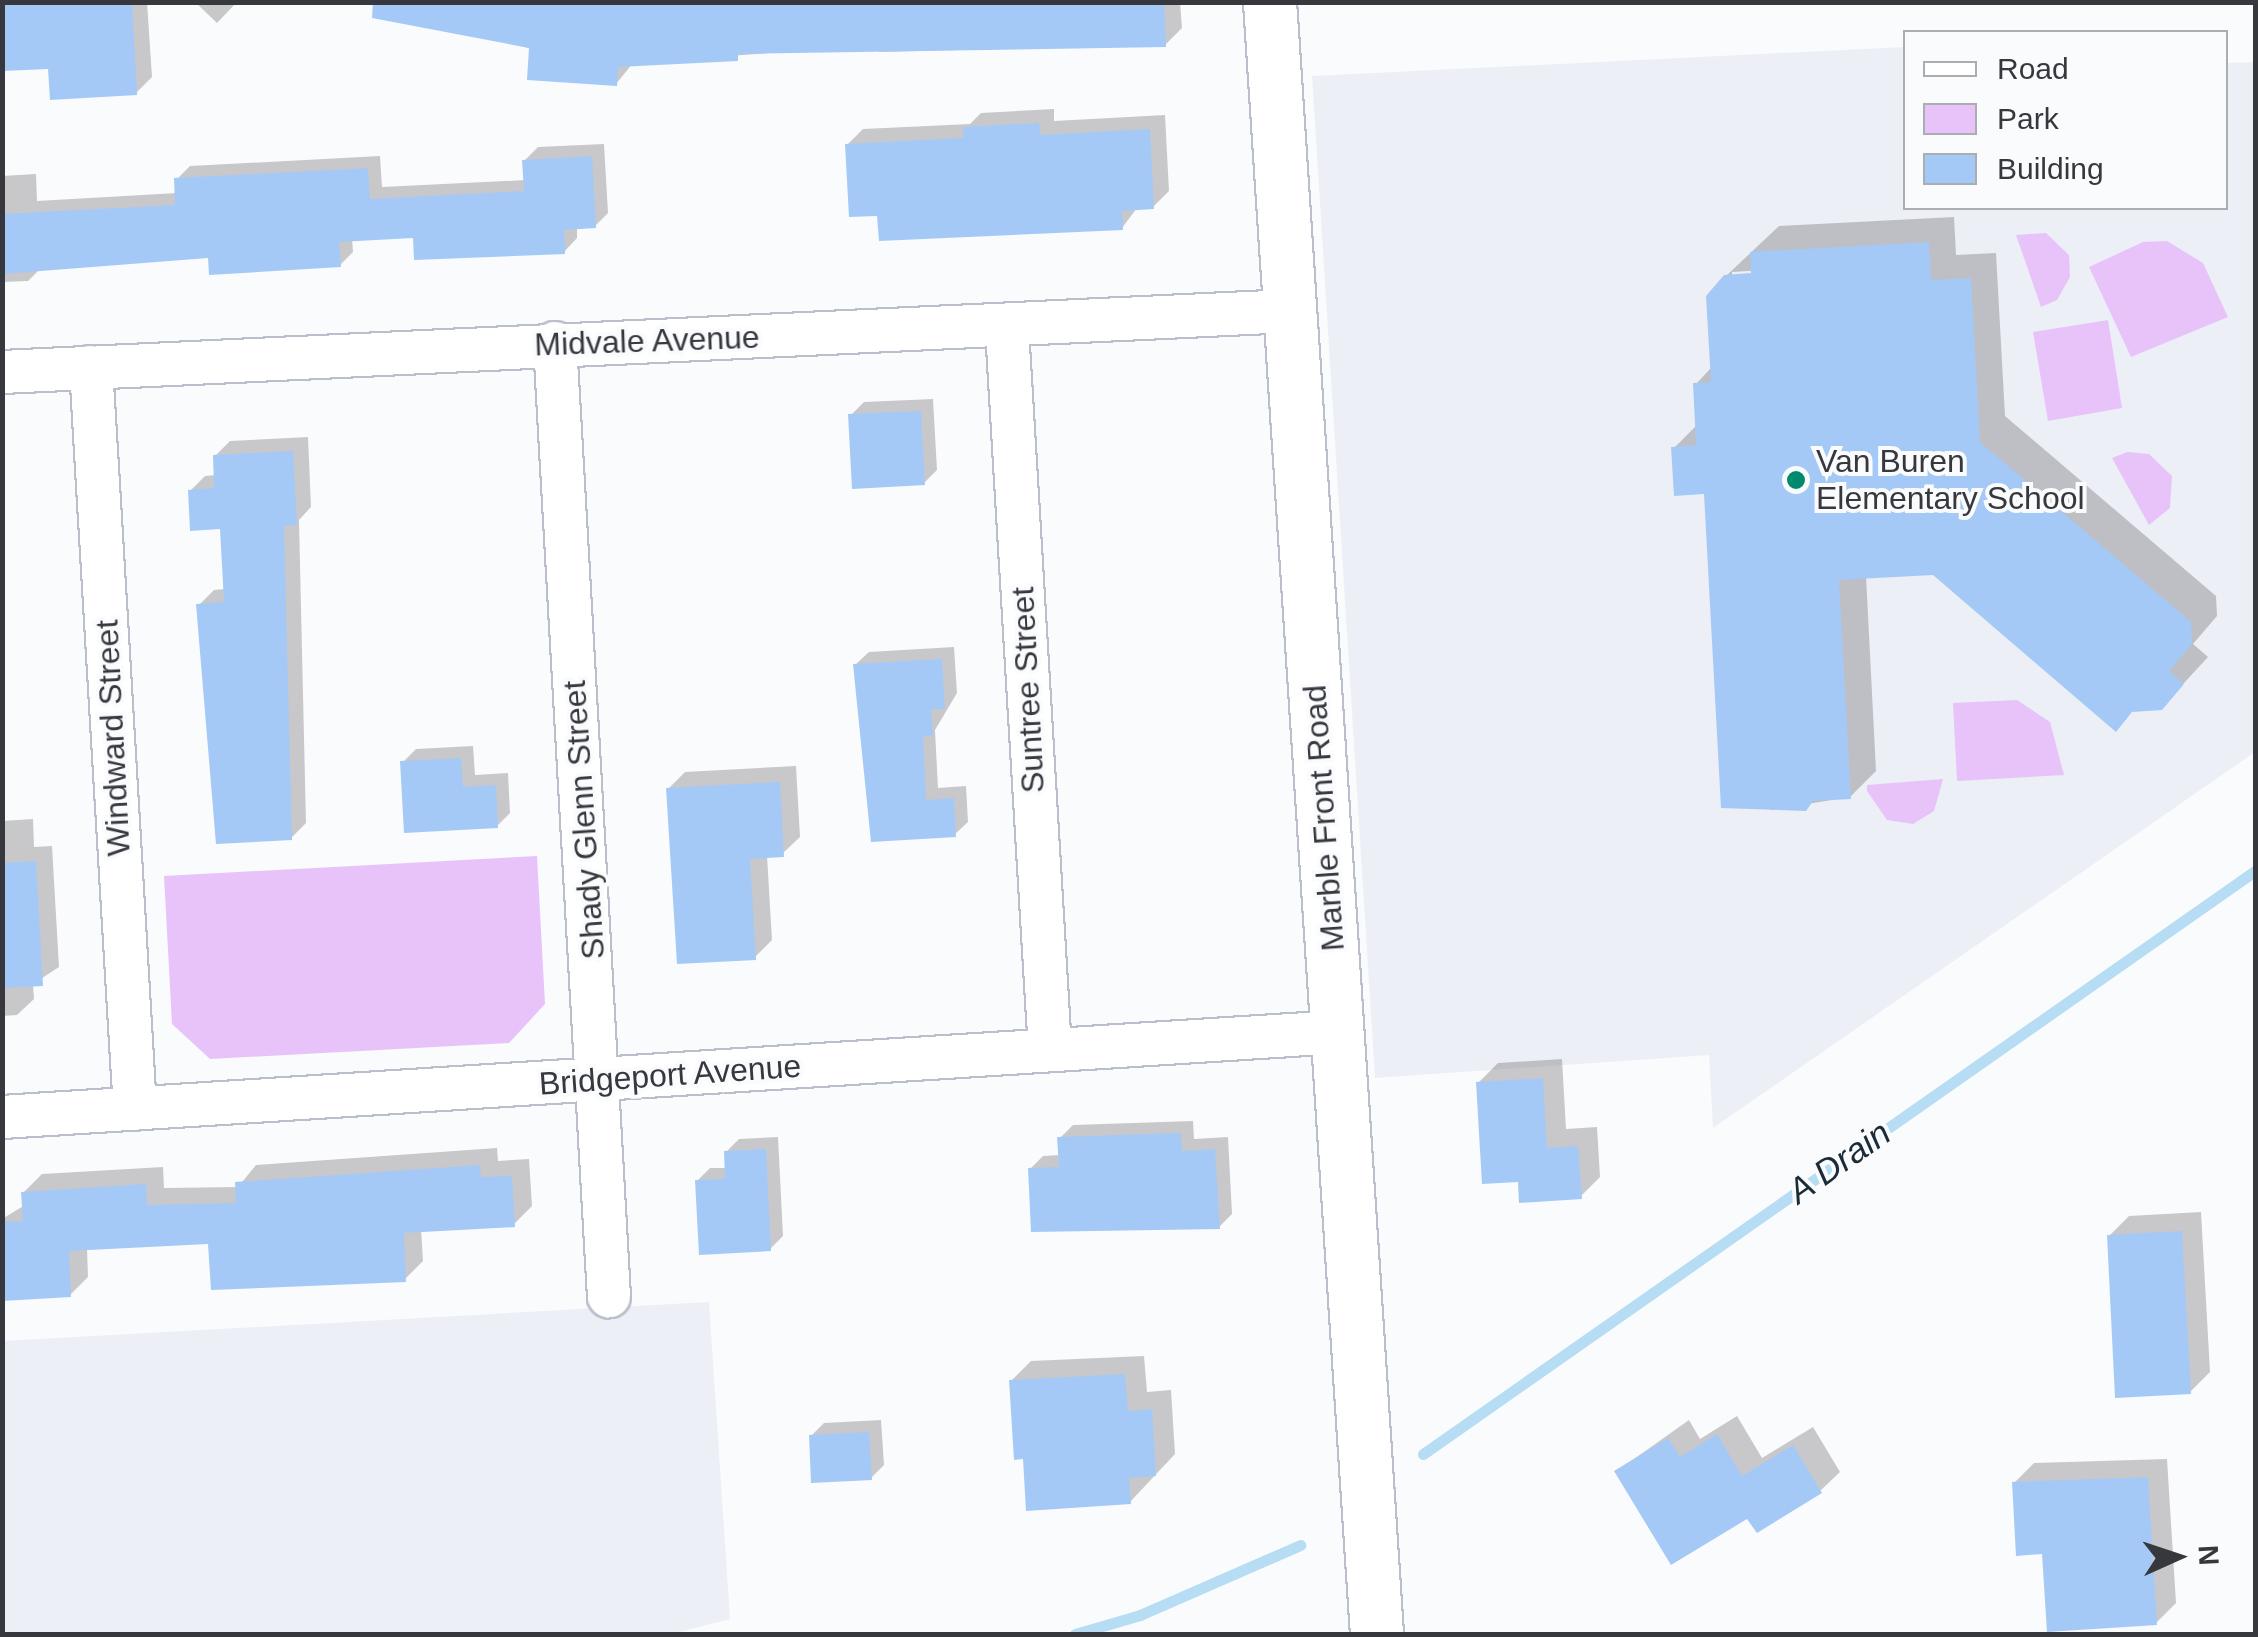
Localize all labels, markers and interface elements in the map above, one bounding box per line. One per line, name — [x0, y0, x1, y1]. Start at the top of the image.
legend — [1903, 30, 2228, 210]
text: Road — [1997, 52, 2069, 85]
text: Park — [1997, 102, 2059, 135]
text: Building — [1997, 152, 2104, 185]
street label: Midvale Avenue — [533, 318, 761, 364]
place label: Van Buren Elementary School — [1816, 443, 2085, 518]
marker: Van Buren Elementary School — [1785, 469, 1807, 491]
street label: Suntree Street — [1003, 586, 1053, 794]
street label: Windward Street — [88, 619, 138, 857]
street label: Shady Glenn Street — [555, 679, 613, 961]
street label: Marble Front Road — [1296, 684, 1352, 952]
street label: Bridgeport Avenue — [537, 1047, 803, 1103]
water label: A Drain — [1779, 1111, 1899, 1213]
north arrow — [2128, 1507, 2228, 1607]
text: N — [2192, 1544, 2224, 1566]

